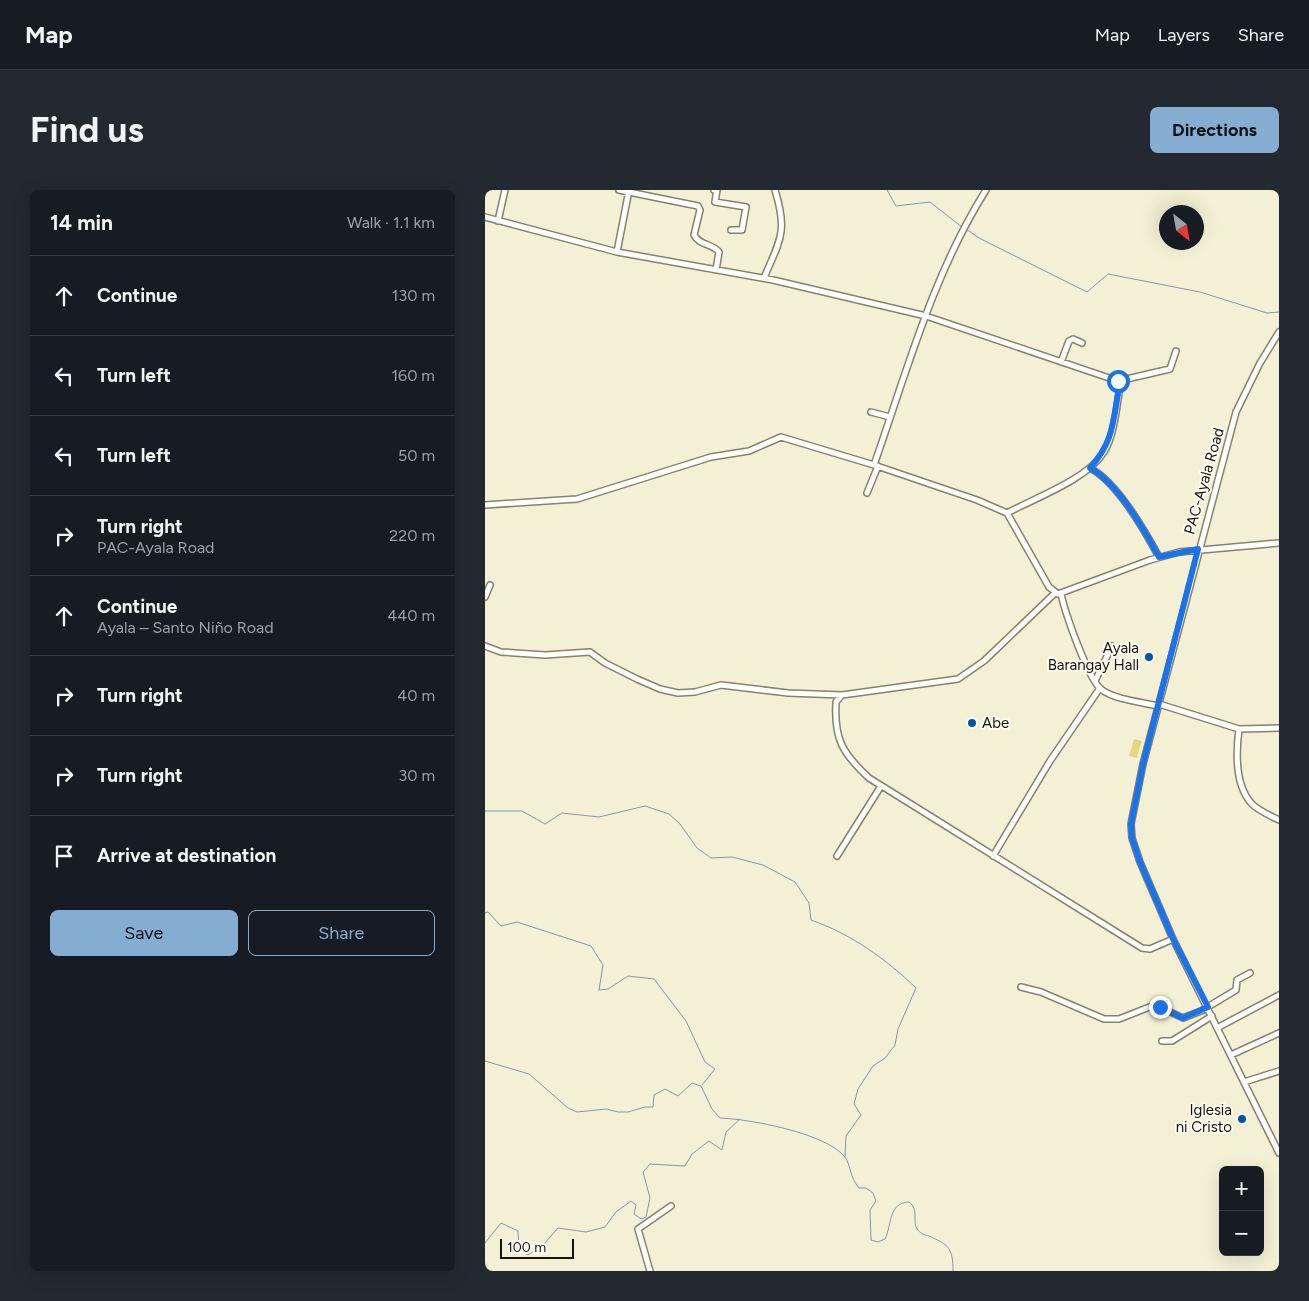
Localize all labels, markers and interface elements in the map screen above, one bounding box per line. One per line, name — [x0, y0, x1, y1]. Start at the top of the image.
text: Map — [25, 20, 73, 49]
text: Map — [1095, 24, 1130, 46]
text: Layers — [1158, 24, 1210, 46]
text: Share — [1238, 24, 1284, 46]
button: Directions — [1150, 107, 1279, 153]
text: Find us — [30, 109, 144, 151]
north arrow — [1159, 205, 1204, 250]
text: 14 min — [50, 210, 113, 235]
text: Walk · 1.1 km — [347, 213, 435, 232]
icon: ahead — [50, 282, 78, 310]
text: Continue — [97, 284, 177, 307]
text: 130 m — [392, 286, 435, 305]
icon: left — [50, 362, 78, 390]
text: Turn left — [97, 364, 171, 387]
text: 160 m — [392, 366, 435, 385]
route start — [1107, 370, 1130, 393]
street label: PAC-Ayala Road — [1180, 426, 1228, 536]
icon: left — [50, 442, 78, 470]
text: Turn left — [97, 444, 171, 467]
text: 50 m — [398, 446, 435, 465]
text: Turn right — [97, 515, 183, 538]
icon: right — [50, 522, 78, 550]
text: 220 m — [389, 526, 435, 545]
text: PAC-Ayala Road — [97, 538, 214, 557]
text: Continue — [97, 595, 177, 618]
icon: ahead — [50, 602, 78, 630]
text: 440 m — [387, 606, 435, 625]
text: Ayala – Santo Niño Road — [97, 618, 274, 637]
place label: Ayala Barangay Hall — [1048, 639, 1139, 674]
marker: Ayala Barangay Hall — [1143, 651, 1155, 663]
icon: right — [50, 682, 78, 710]
text: Turn right — [97, 684, 183, 707]
text: 40 m — [397, 686, 435, 705]
place label: Abe — [982, 714, 1009, 732]
marker: Abe — [966, 717, 978, 729]
icon: right — [50, 762, 78, 790]
text: Turn right — [97, 764, 183, 787]
text: 30 m — [398, 766, 435, 785]
icon: arrive — [50, 842, 78, 870]
text: Arrive at destination — [97, 844, 276, 867]
button: Save — [50, 910, 238, 956]
button: Share — [248, 910, 435, 956]
route end — [1149, 996, 1172, 1019]
place label: Iglesia ni Cristo — [1176, 1101, 1232, 1136]
marker: Iglesia ni Cristo — [1236, 1113, 1248, 1125]
map controls — [1219, 1166, 1264, 1256]
button: + — [1219, 1166, 1264, 1211]
button: − — [1219, 1211, 1264, 1256]
scale bar — [500, 1236, 574, 1259]
text: 100 m — [507, 1239, 546, 1256]

